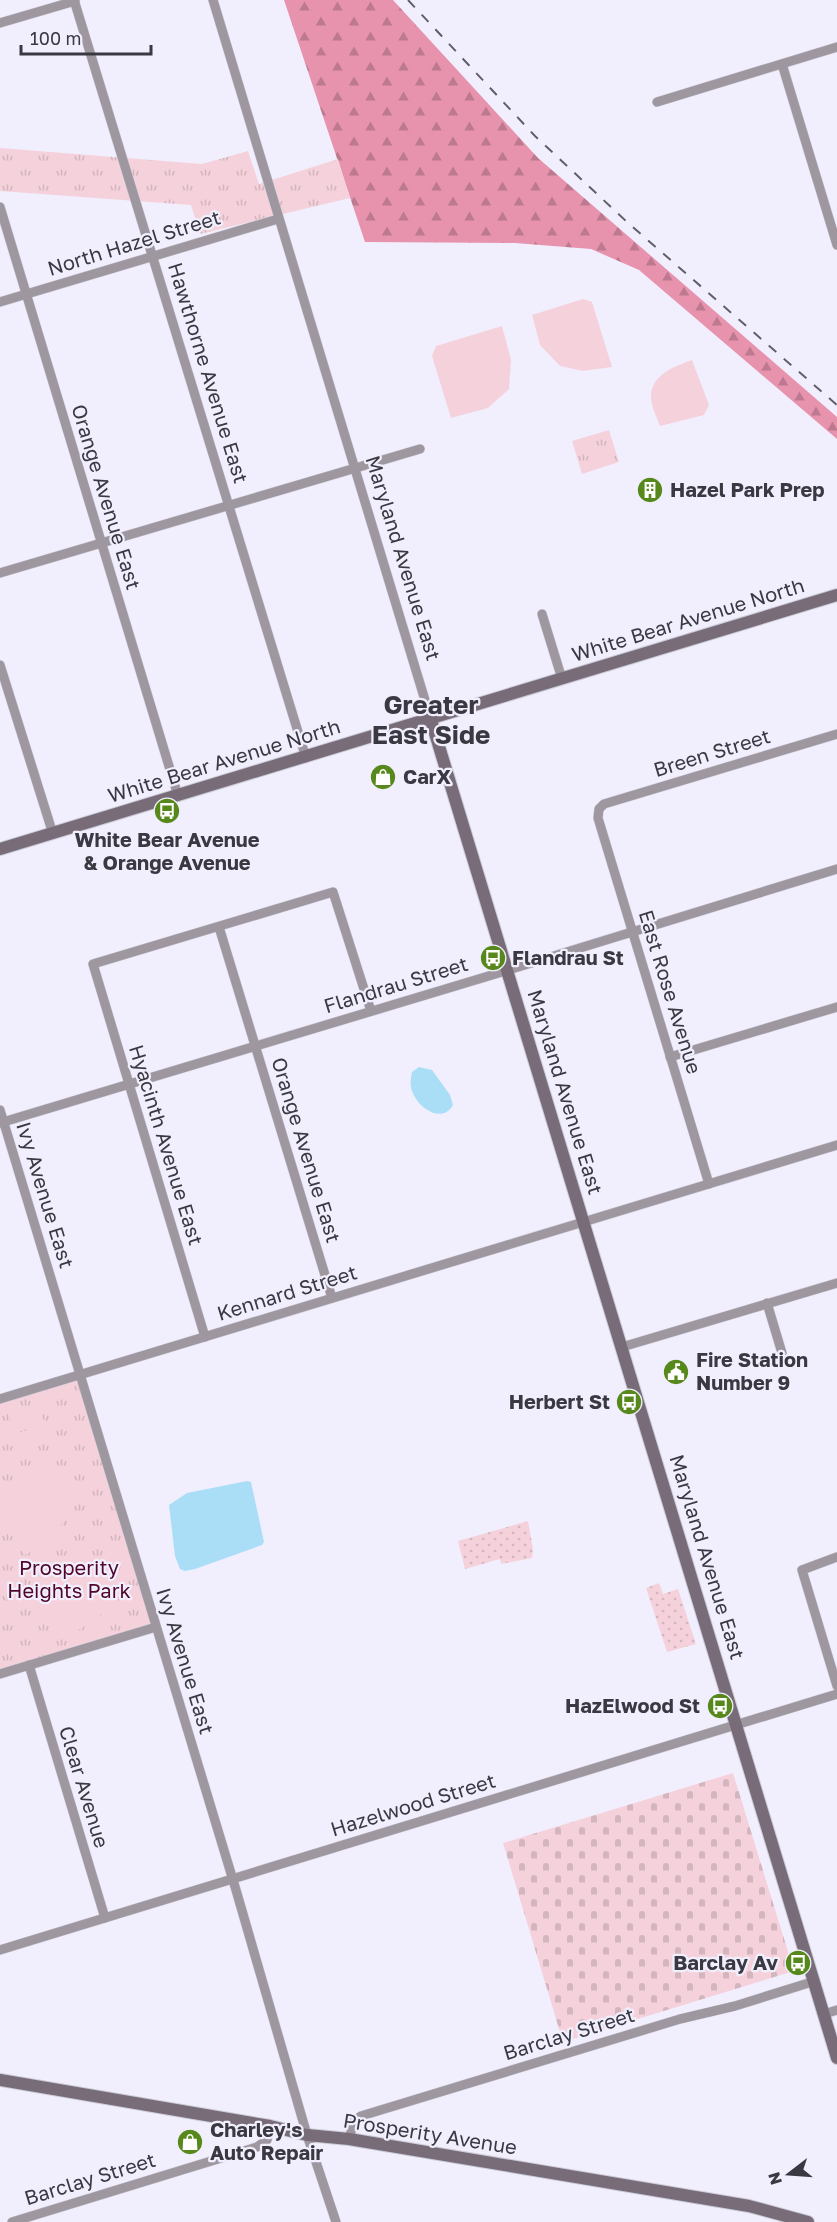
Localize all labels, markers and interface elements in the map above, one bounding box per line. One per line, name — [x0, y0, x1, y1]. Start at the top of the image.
scale bar — [21, 18, 152, 56]
text: 100 m — [30, 27, 81, 49]
street label: North Hazel Street — [44, 204, 223, 280]
street label: Hawthorne Avenue East — [164, 260, 254, 486]
street label: Orange Avenue East — [67, 401, 147, 592]
street label: Maryland Avenue East — [361, 452, 447, 663]
building icon: Hazel Park Prep — [635, 475, 665, 505]
place label: Hazel Park Prep — [670, 477, 825, 501]
street label: White Bear Avenue North — [569, 572, 807, 666]
district label: Greater East Side — [372, 689, 490, 750]
street label: White Bear Avenue North — [105, 713, 343, 807]
street label: Breen Street — [650, 723, 773, 781]
shop icon: CarX — [368, 762, 398, 792]
place label: CarX — [403, 764, 452, 788]
bus stop icon: White Bear Avenue & Orange Avenue — [152, 796, 182, 826]
place label: White Bear Avenue & Orange Avenue — [75, 827, 260, 874]
street label: East Rose Avenue — [635, 907, 707, 1077]
bus stop icon: Flandrau St — [478, 943, 508, 973]
place label: Flandrau St — [512, 945, 624, 969]
street label: Flandrau Street — [321, 951, 471, 1017]
street label: Maryland Avenue East — [523, 986, 609, 1197]
street label: Hyacinth Avenue East — [125, 1042, 209, 1248]
street label: Orange Avenue East — [267, 1054, 347, 1245]
street label: Ivy Avenue East — [12, 1119, 80, 1271]
street label: Kennard Street — [214, 1259, 360, 1325]
place label: Fire Station Number 9 — [696, 1347, 808, 1394]
public building icon: Fire Station Number 9 — [661, 1357, 691, 1387]
bus stop icon: Herbert St — [614, 1387, 644, 1417]
place label: Herbert St — [509, 1389, 610, 1413]
street label: Maryland Avenue East — [665, 1451, 751, 1662]
park label: Prosperity Heights Park — [7, 1555, 131, 1602]
street label: Ivy Avenue East — [152, 1585, 220, 1737]
bus stop icon: HazElwood St — [705, 1691, 735, 1721]
place label: HazElwood St — [565, 1693, 700, 1717]
street label: Clear Avenue — [55, 1723, 115, 1851]
street label: Hazelwood Street — [327, 1768, 498, 1841]
bus stop icon: Barclay Av — [783, 1948, 813, 1978]
place label: Barclay Av — [673, 1950, 778, 1974]
street label: Barclay Street — [500, 2002, 637, 2064]
street label: Prosperity Avenue — [342, 2107, 519, 2159]
place label: Charley's Auto Repair — [210, 2117, 324, 2164]
shop icon: Charley's Auto Repair — [175, 2127, 205, 2157]
north arrow — [759, 2144, 819, 2204]
street label: Barclay Street — [21, 2147, 158, 2209]
text: N — [763, 2170, 786, 2187]

